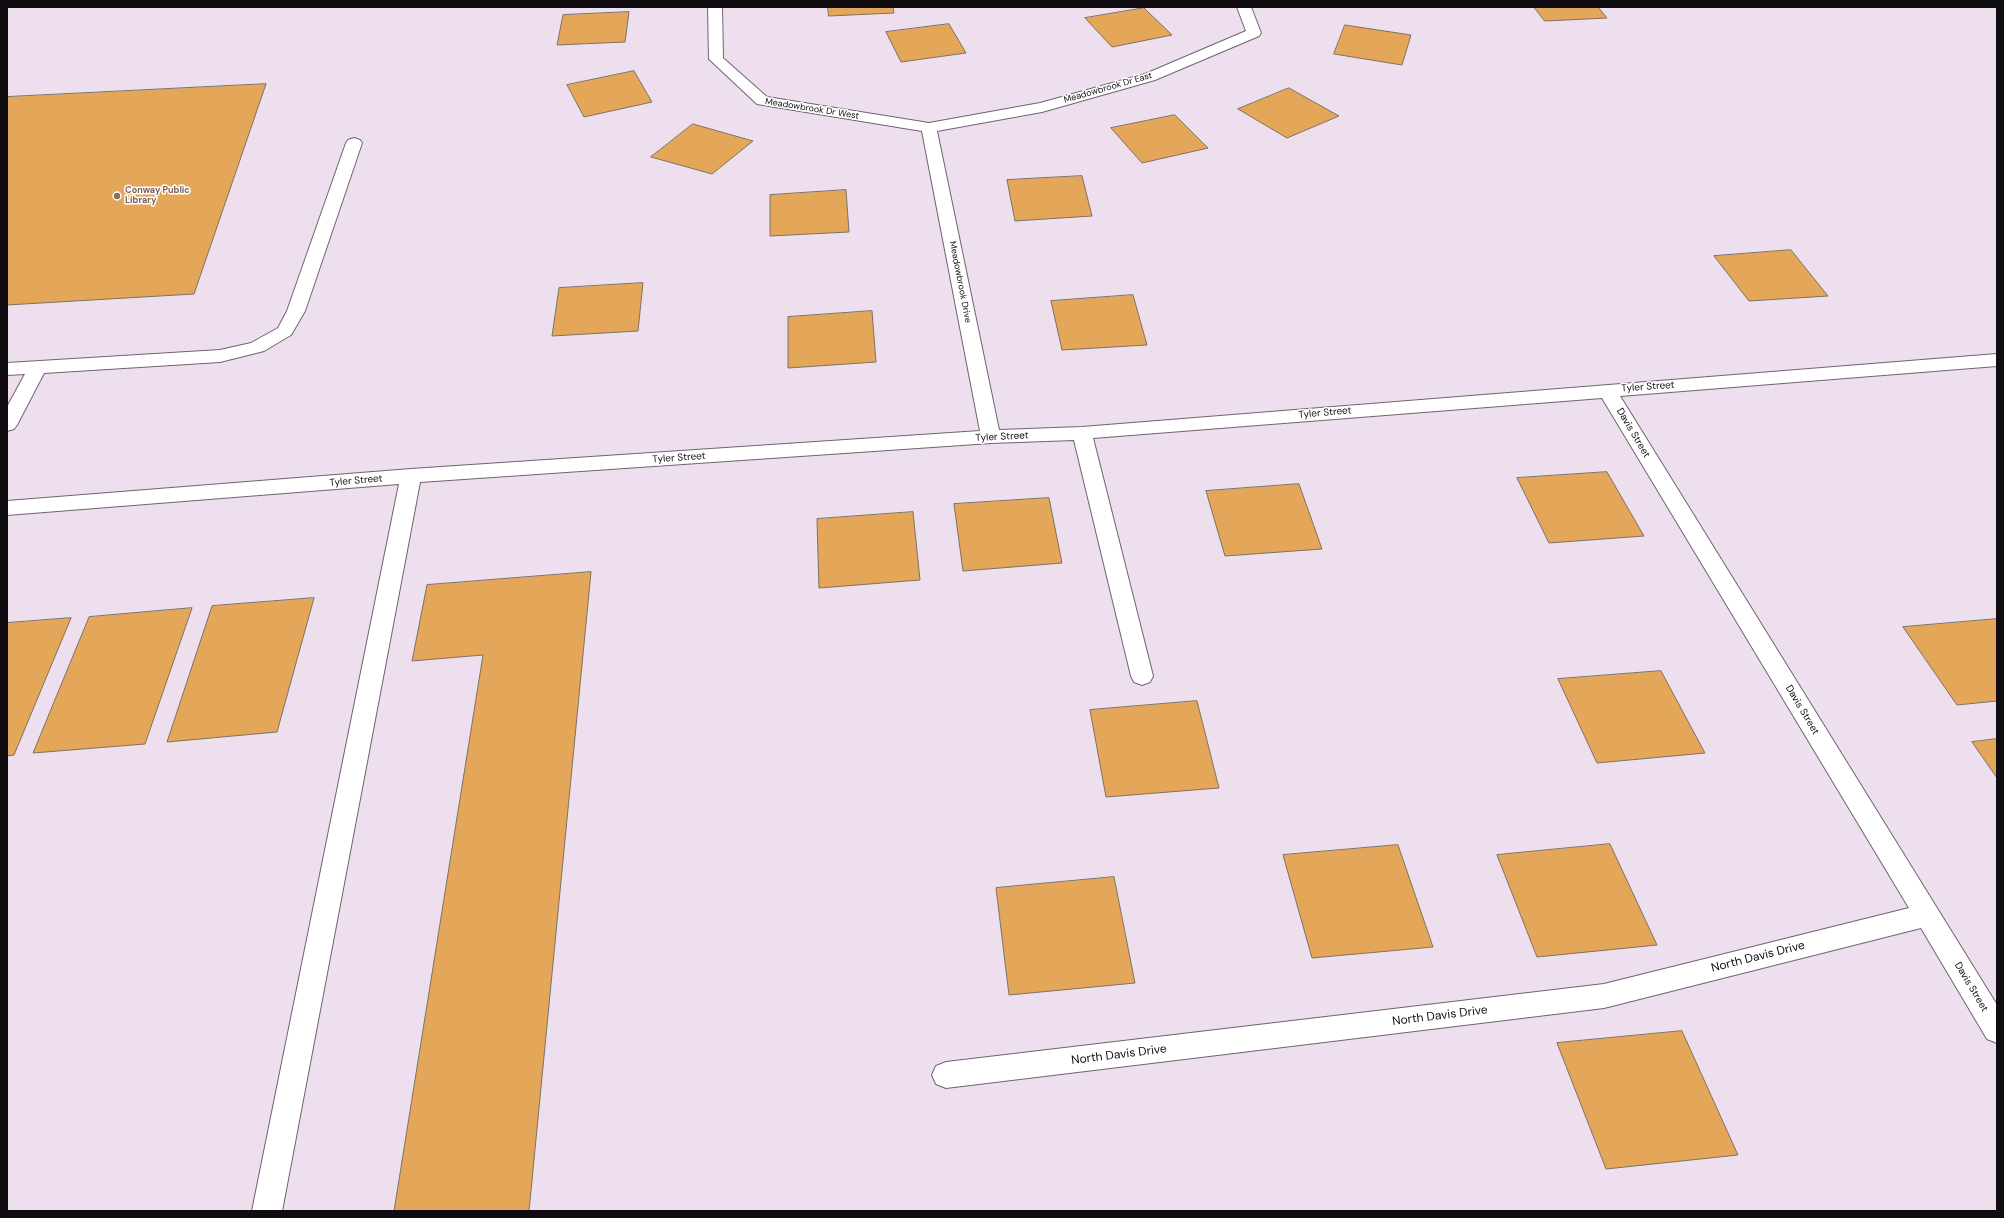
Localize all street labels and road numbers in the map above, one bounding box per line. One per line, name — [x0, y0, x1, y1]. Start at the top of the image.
street label: Meadowbrook Dr East — [1063, 70, 1153, 106]
street label: Meadowbrook Dr West — [764, 96, 860, 122]
street label: Meadowbrook Drive — [947, 240, 973, 324]
street label: Tyler Street — [1621, 379, 1675, 395]
street label: Tyler Street — [1298, 405, 1352, 421]
street label: Davis Street — [1613, 406, 1653, 460]
street label: Tyler Street — [975, 430, 1029, 444]
street label: Tyler Street — [652, 450, 706, 466]
street label: Tyler Street — [329, 473, 383, 489]
street label: Davis Street — [1782, 683, 1822, 737]
street label: North Davis Drive — [1710, 938, 1806, 976]
street label: Davis Street — [1951, 960, 1991, 1014]
street label: North Davis Drive — [1391, 1003, 1489, 1029]
street label: North Davis Drive — [1070, 1042, 1168, 1068]

